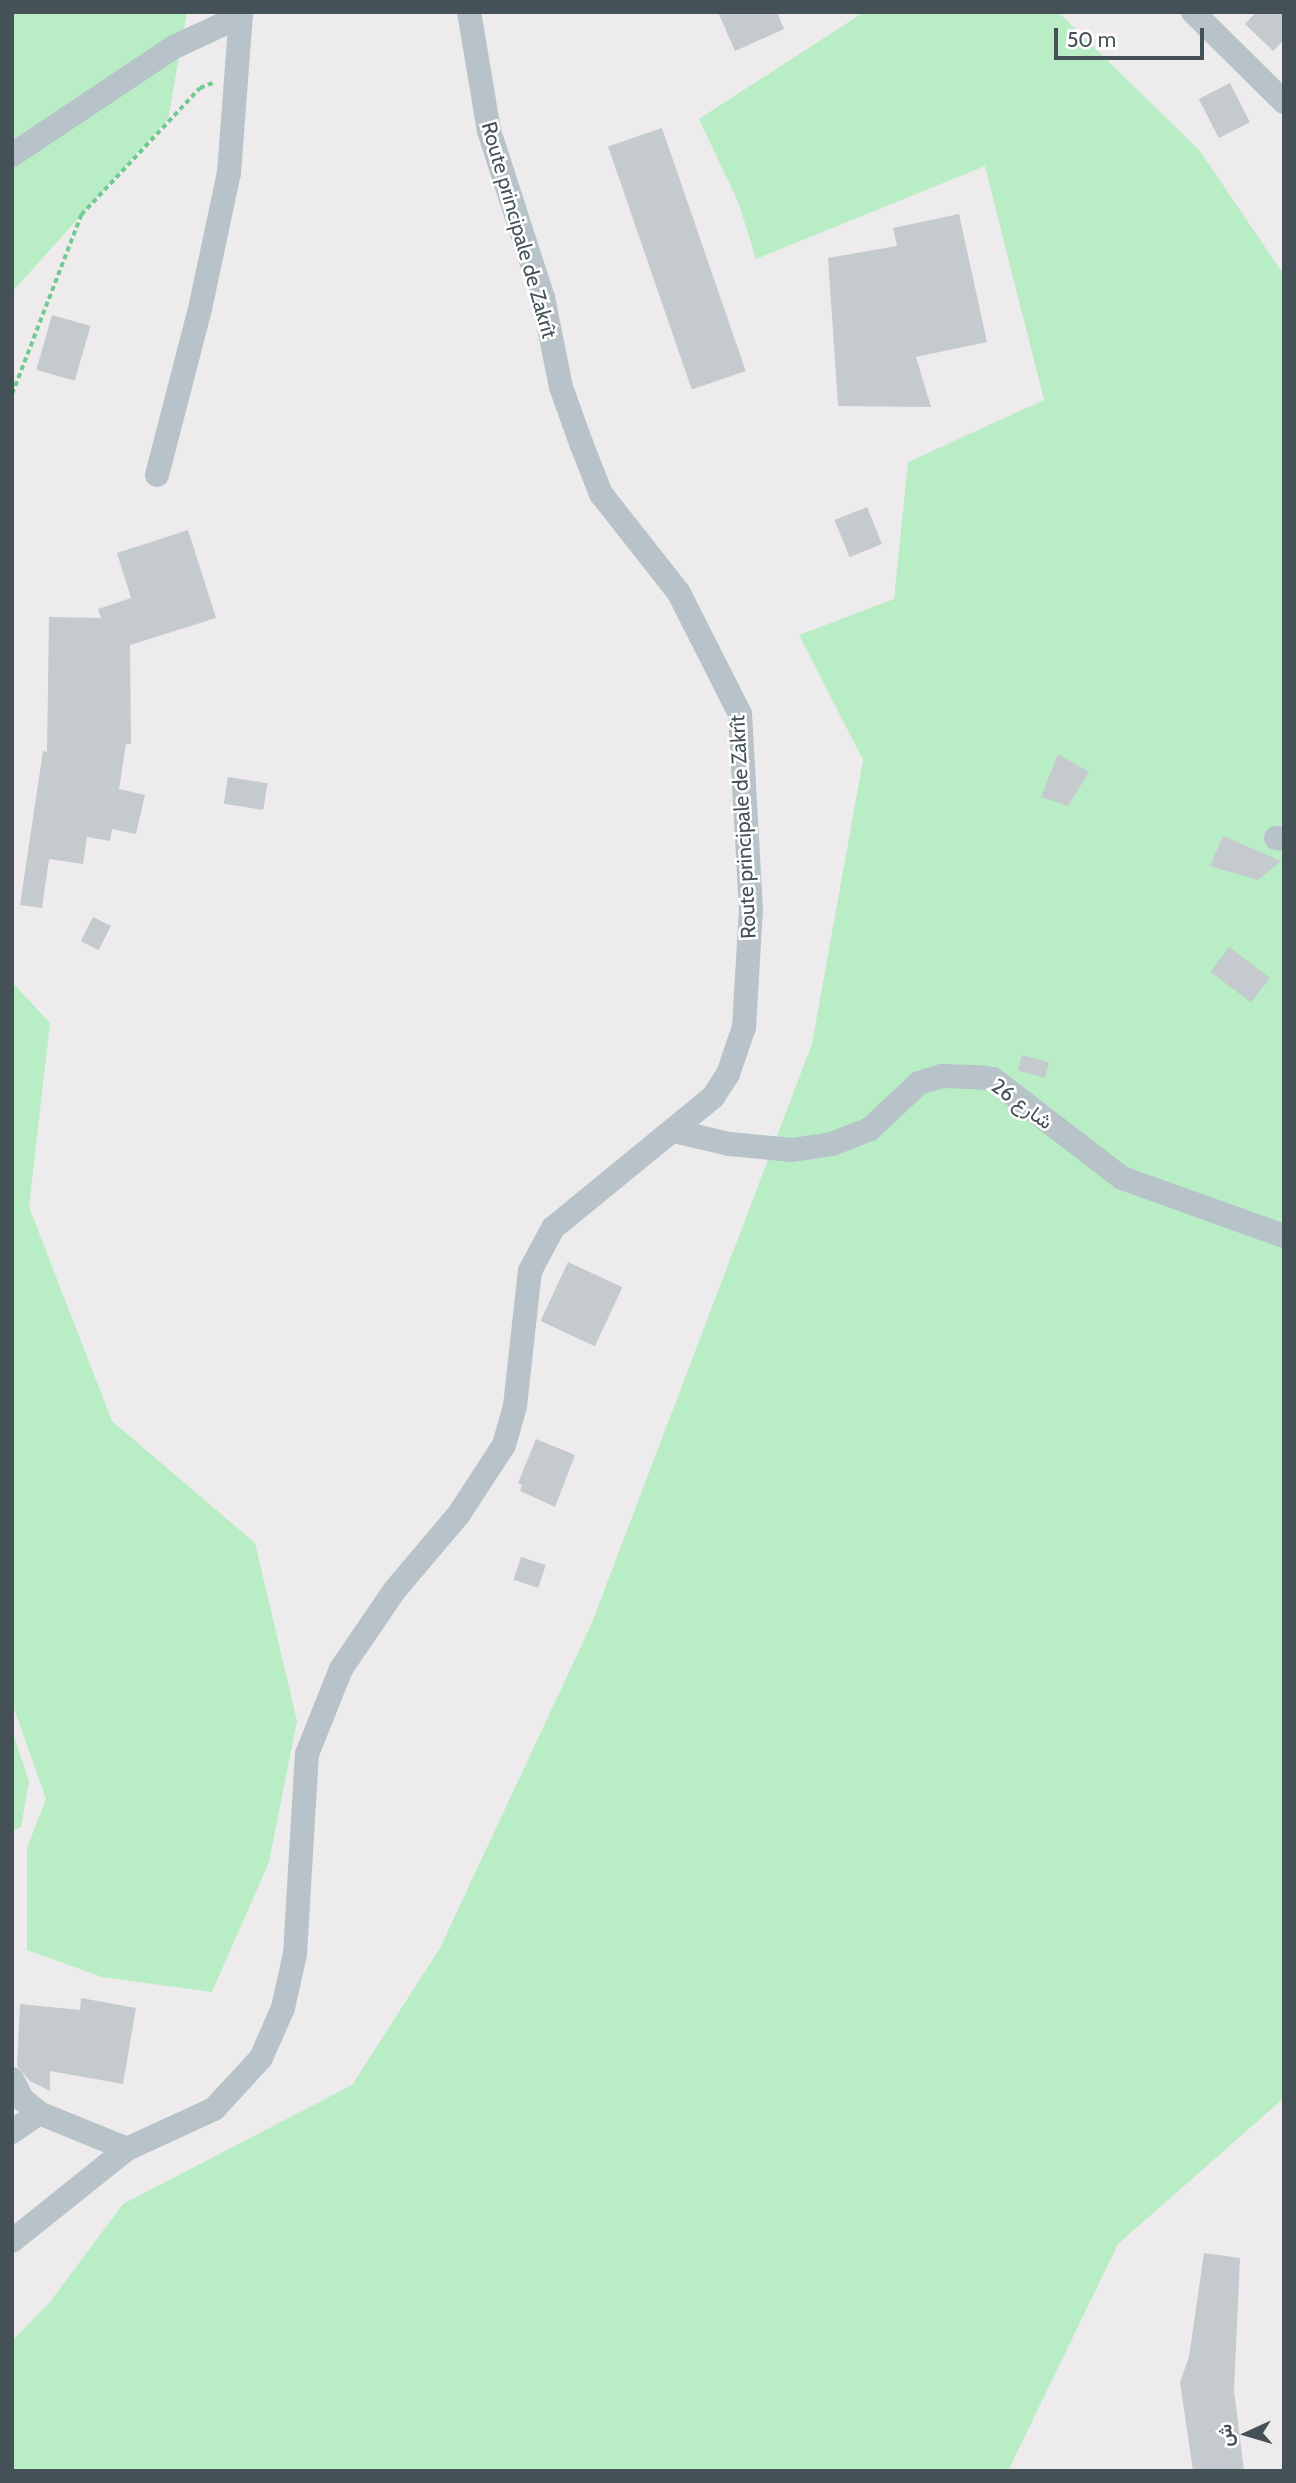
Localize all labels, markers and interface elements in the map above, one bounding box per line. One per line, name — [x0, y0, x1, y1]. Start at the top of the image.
scale bar — [1058, 14, 1208, 58]
text: 50 m — [1067, 27, 1116, 52]
street label: Route principale de Zakrît — [476, 119, 562, 341]
street label: Route principale de Zakrît — [725, 714, 761, 940]
street label: شارع 26 — [986, 1073, 1058, 1135]
north arrow — [1212, 2399, 1282, 2469]
text: ش — [1213, 2423, 1238, 2448]

